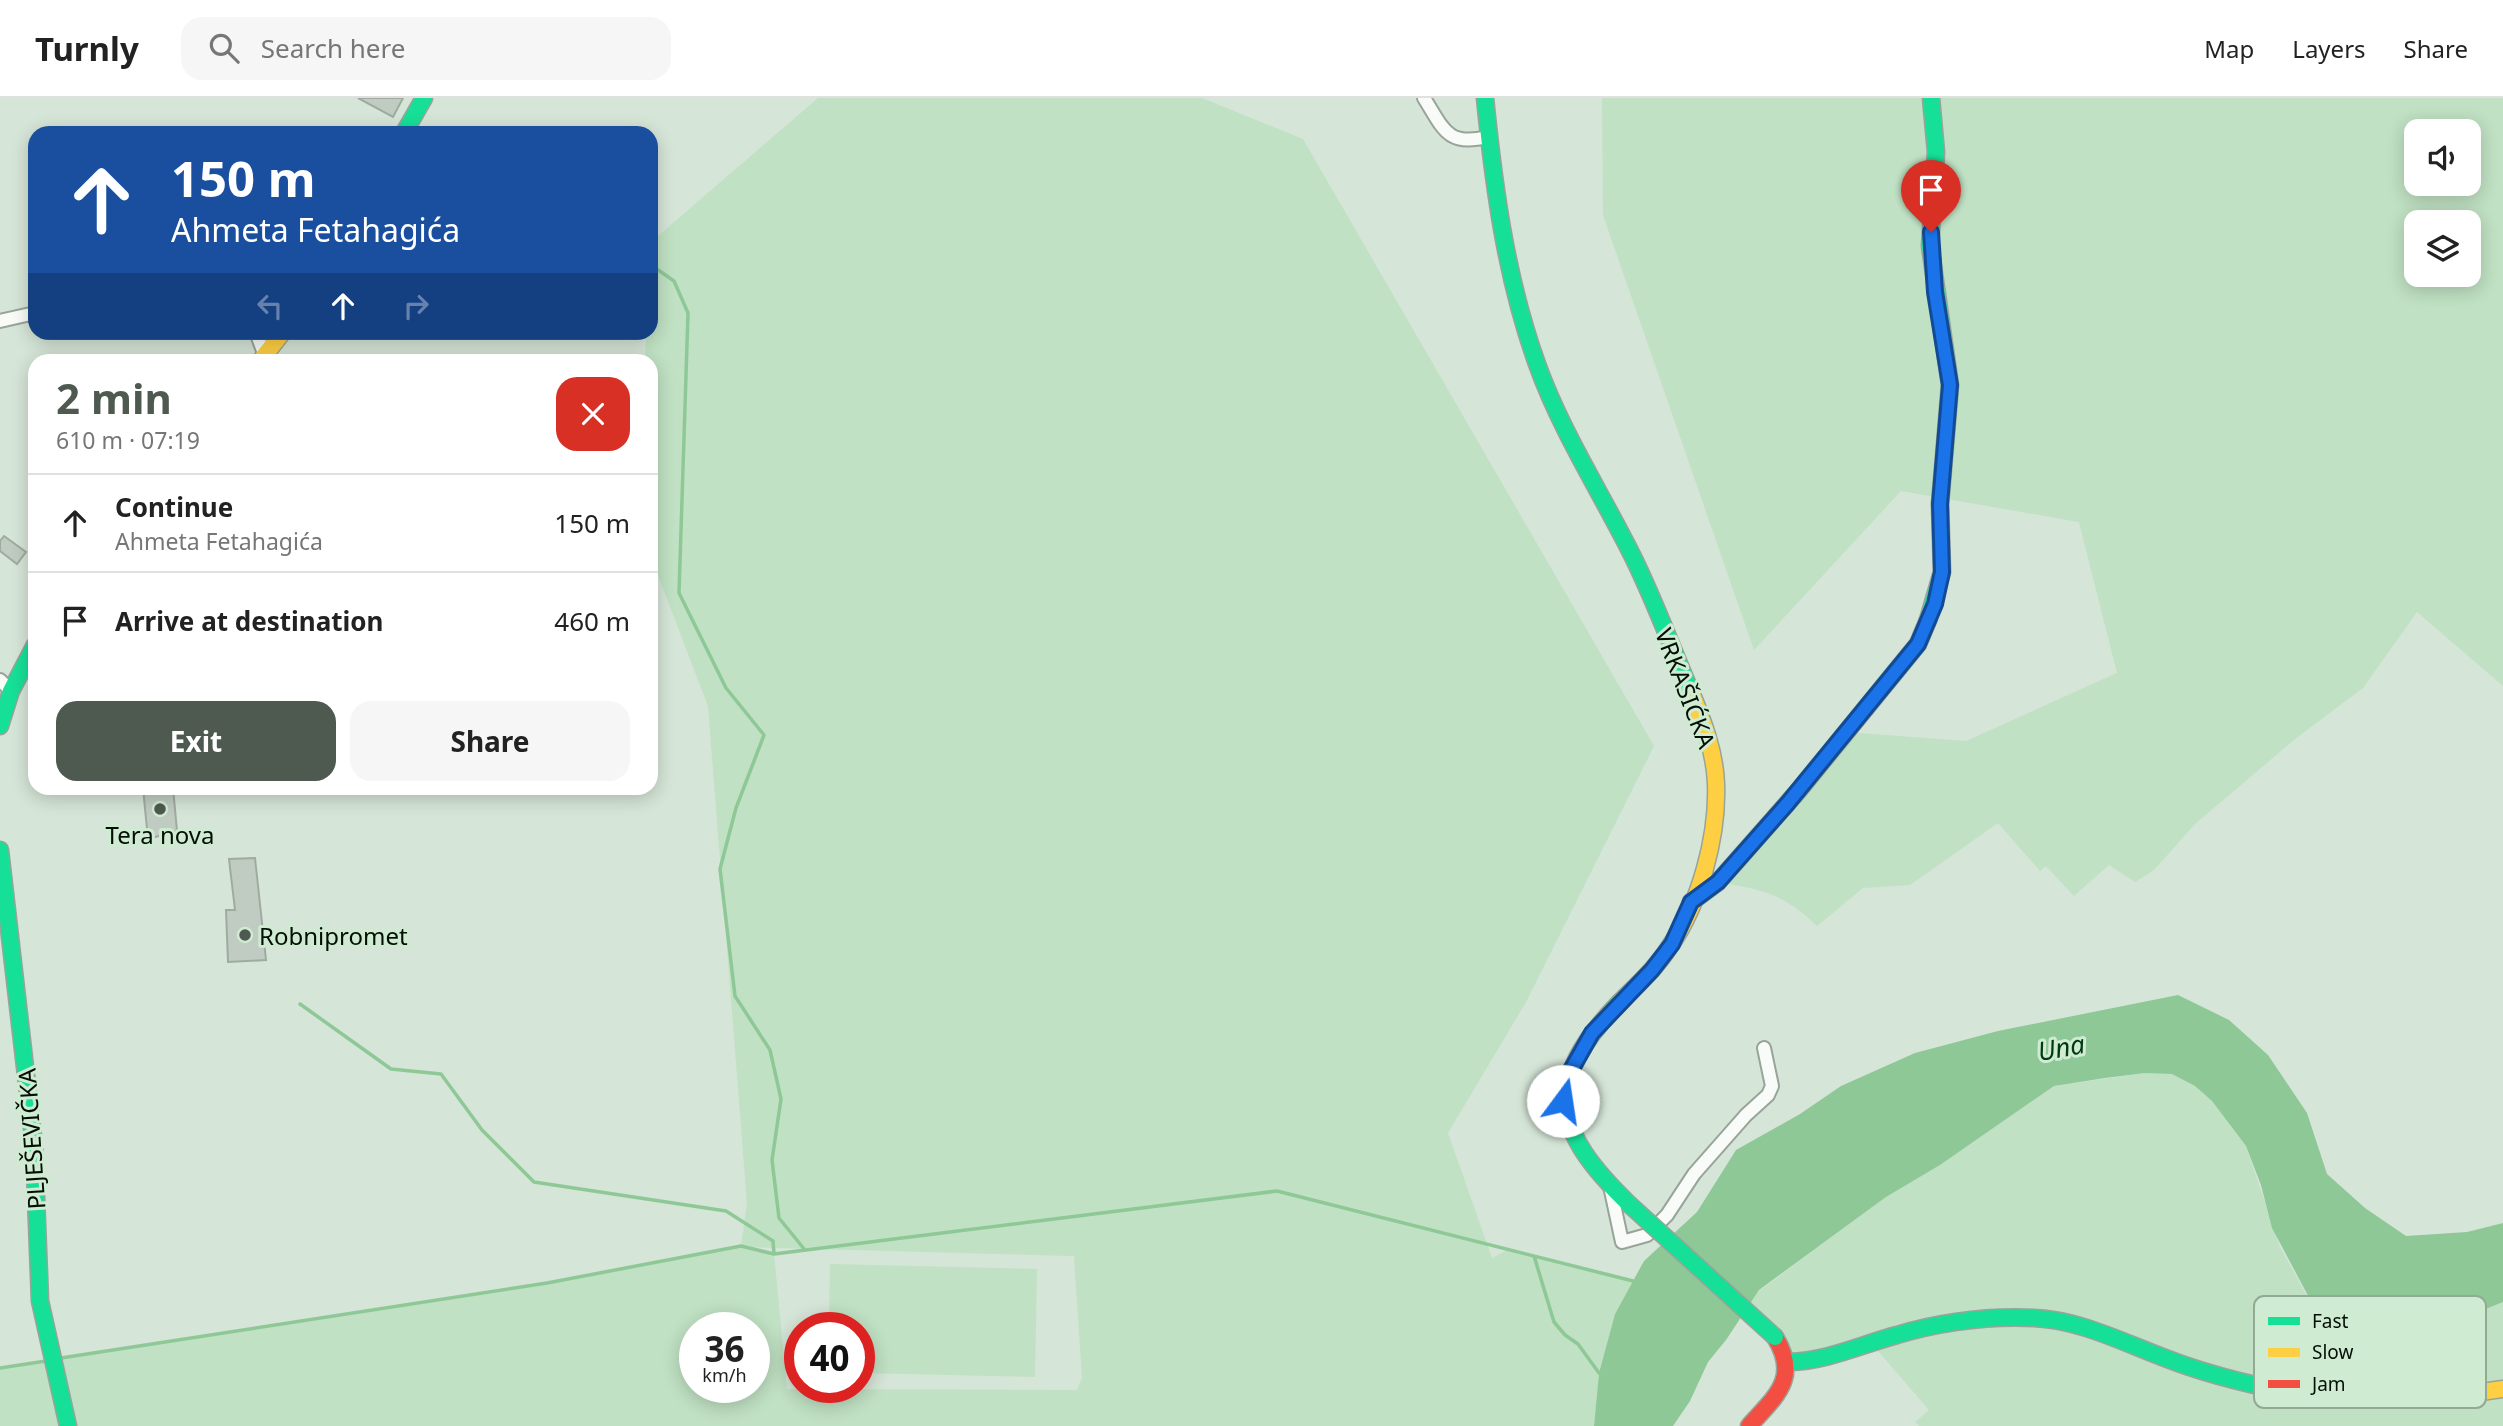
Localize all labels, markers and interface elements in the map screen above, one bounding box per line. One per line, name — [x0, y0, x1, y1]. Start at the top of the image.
search box — [181, 17, 671, 80]
text: Turnly — [35, 26, 139, 71]
icon: search — [205, 29, 243, 67]
text: Search here — [261, 30, 405, 66]
text: Map — [2204, 32, 2254, 65]
text: Layers — [2292, 32, 2366, 65]
text: Share — [2404, 32, 2468, 65]
map controls — [2404, 119, 2481, 287]
button: sound — [2404, 119, 2481, 196]
text: 150 m — [171, 145, 316, 211]
icon: ahead — [56, 154, 147, 245]
pin — [1901, 160, 1961, 232]
icon: arrive — [1912, 171, 1950, 209]
text: Ahmeta Fetahagića — [171, 208, 460, 251]
button: layers — [2404, 210, 2481, 287]
icon: left — [251, 287, 289, 325]
icon: ahead — [324, 287, 362, 325]
icon: right — [397, 287, 435, 325]
text: 2 min — [56, 369, 172, 426]
button: close — [556, 377, 630, 451]
text: 610 m · 07:19 — [56, 424, 200, 456]
text: Continue — [115, 489, 233, 525]
icon: ahead — [56, 504, 94, 542]
text: 150 m — [554, 505, 630, 541]
text: Ahmeta Fetahagića — [115, 525, 323, 557]
icon: arrive — [56, 602, 94, 640]
text: Arrive at destination — [115, 603, 384, 639]
text: 460 m — [554, 603, 630, 639]
street label: VRKAŠIĆKA — [1648, 623, 1724, 753]
button: Exit — [56, 701, 336, 781]
button: Share — [350, 701, 630, 781]
marker: Tera nova — [152, 801, 168, 817]
place label: Tera nova — [106, 818, 214, 851]
place label: Robnipromet — [259, 919, 408, 952]
marker: Robnipromet — [237, 927, 253, 943]
water label: Una — [2035, 1025, 2088, 1069]
position arrow — [1526, 1064, 1600, 1138]
street label: PLJEŠEVIČKA — [10, 1067, 52, 1211]
legend — [2254, 1296, 2486, 1408]
text: Fast — [2312, 1308, 2349, 1334]
speed limit sign: 40 — [784, 1312, 875, 1403]
text: 36 — [704, 1325, 745, 1372]
text: Slow — [2312, 1339, 2353, 1365]
text: km/h — [702, 1363, 747, 1387]
text: Jam — [2310, 1371, 2346, 1397]

